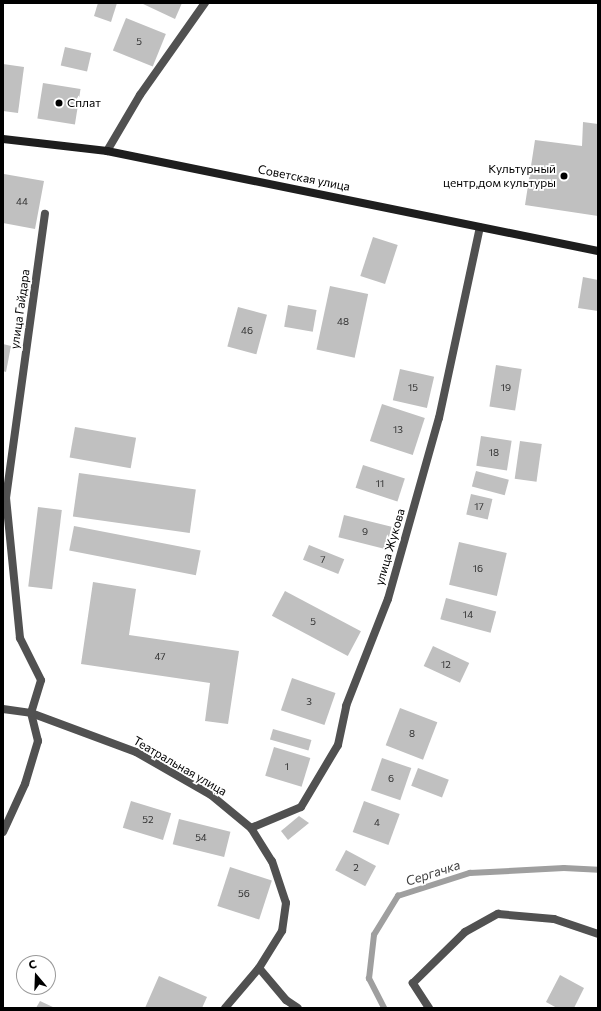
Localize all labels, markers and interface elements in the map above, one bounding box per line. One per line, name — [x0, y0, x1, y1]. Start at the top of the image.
house number: 5 — [136, 36, 142, 48]
place label: Сплат — [67, 96, 101, 110]
marker: Сплат — [54, 98, 64, 108]
street label: Советская улица — [257, 162, 351, 194]
place label: Культурный центр,дом культуры — [443, 162, 556, 190]
marker: Культурный центр,дом культуры — [559, 171, 569, 181]
house number: 44 — [16, 196, 28, 208]
street label: улица Гайдара — [7, 268, 33, 350]
house number: 48 — [337, 316, 349, 328]
house number: 46 — [241, 325, 253, 337]
house number: 15 — [408, 382, 418, 394]
house number: 19 — [501, 382, 511, 394]
house number: 13 — [393, 424, 403, 436]
house number: 18 — [489, 447, 499, 459]
house number: 11 — [376, 478, 384, 490]
house number: 17 — [474, 501, 484, 513]
street label: улица Жукова — [372, 507, 408, 587]
house number: 9 — [362, 526, 368, 538]
house number: 7 — [320, 554, 326, 566]
house number: 16 — [473, 563, 483, 575]
house number: 14 — [463, 609, 473, 621]
house number: 5 — [310, 616, 316, 628]
house number: 47 — [154, 651, 166, 663]
house number: 12 — [441, 659, 451, 671]
house number: 3 — [306, 696, 312, 708]
house number: 8 — [409, 728, 415, 740]
street label: Театральная улица — [131, 733, 229, 799]
house number: 1 — [285, 761, 289, 773]
house number: 6 — [388, 773, 394, 785]
house number: 52 — [142, 814, 154, 826]
house number: 4 — [374, 817, 380, 829]
house number: 54 — [195, 832, 207, 844]
water label: Сергачка — [404, 857, 462, 889]
house number: 2 — [353, 862, 359, 874]
house number: 56 — [238, 888, 250, 900]
north arrow — [16, 955, 56, 995]
text: С — [27, 957, 38, 971]

